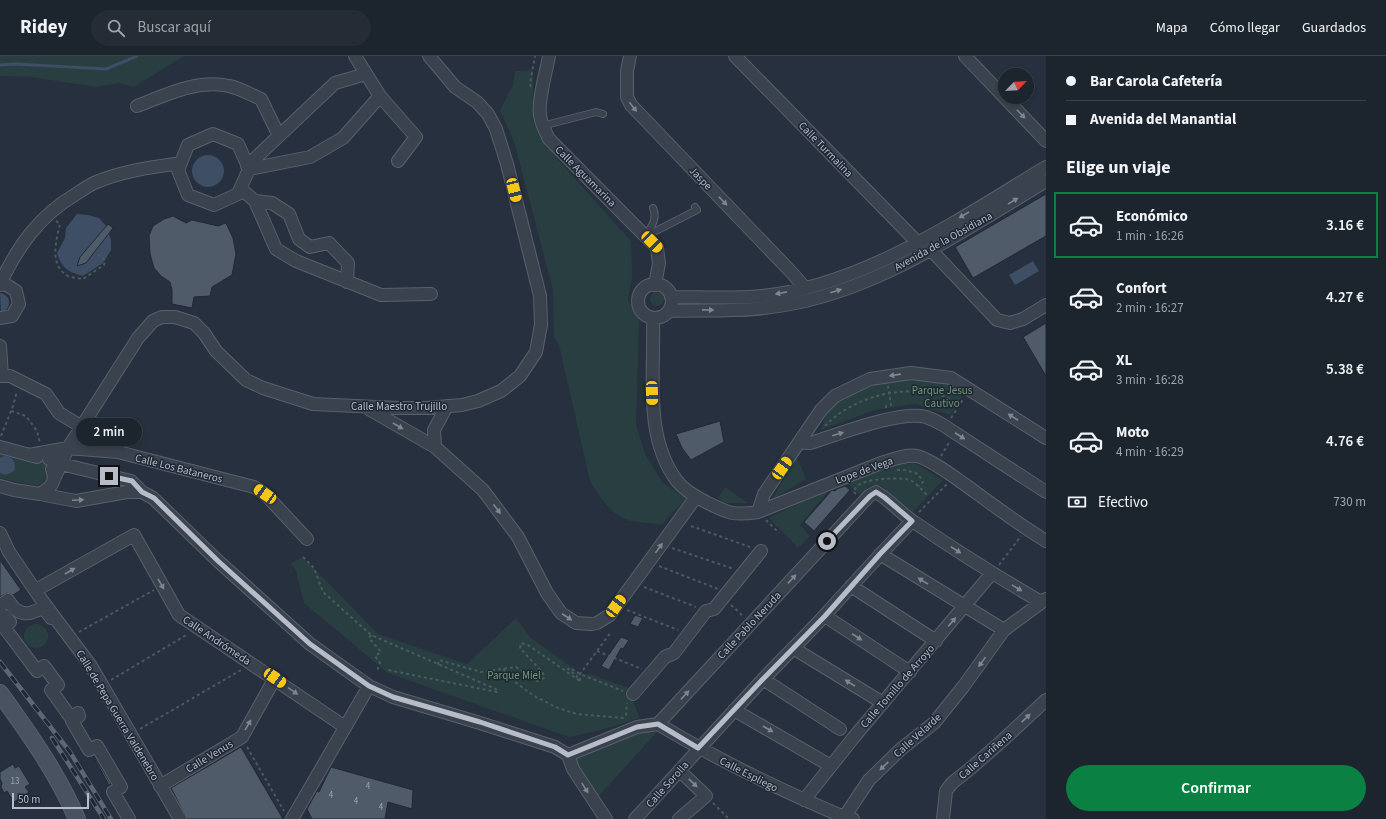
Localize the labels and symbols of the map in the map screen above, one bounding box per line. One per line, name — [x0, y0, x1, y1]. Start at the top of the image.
north arrow — [998, 68, 1034, 104]
one-way arrow — [629, 101, 638, 112]
one-way arrow — [1016, 109, 1026, 119]
street label: Calle Turmalina — [795, 118, 856, 180]
street label: Calle Aguamarina — [552, 142, 620, 210]
street label: Jaspe — [686, 163, 716, 194]
car — [505, 177, 523, 203]
one-way arrow — [718, 196, 728, 206]
one-way arrow — [1007, 197, 1019, 204]
street label: Avenida de la Obsidiana — [892, 208, 995, 275]
one-way arrow — [958, 212, 970, 219]
car — [639, 229, 665, 255]
one-way arrow — [830, 288, 842, 294]
one-way arrow — [775, 290, 788, 296]
one-way arrow — [702, 307, 715, 313]
one-way arrow — [889, 372, 901, 378]
car — [646, 381, 658, 405]
park label: Parque Jesus Cautivo — [912, 383, 973, 411]
street label: Calle Maestro Trujillo — [351, 399, 447, 414]
one-way arrow — [1008, 413, 1018, 421]
callout: 2 min — [76, 418, 142, 446]
one-way arrow — [392, 423, 404, 430]
one-way arrow — [832, 431, 844, 437]
one-way arrow — [955, 432, 966, 440]
street label: Calle Los Bataneros — [134, 450, 225, 487]
street label: Lope de Vega — [833, 453, 895, 488]
car — [770, 455, 794, 481]
route end — [100, 467, 118, 485]
car — [252, 482, 278, 506]
one-way arrow — [72, 497, 84, 504]
one-way arrow — [493, 503, 501, 514]
route start — [818, 532, 836, 550]
one-way arrow — [654, 542, 663, 553]
one-way arrow — [951, 546, 961, 554]
one-way arrow — [64, 568, 76, 574]
one-way arrow — [787, 574, 796, 584]
one-way arrow — [917, 577, 929, 584]
one-way arrow — [158, 578, 165, 590]
one-way arrow — [1011, 584, 1023, 591]
street label: Calle Pablo Neruda — [714, 588, 785, 662]
car — [604, 593, 628, 619]
street label: Calle Andrómeda — [180, 612, 254, 669]
one-way arrow — [562, 613, 572, 621]
one-way arrow — [947, 617, 956, 628]
one-way arrow — [852, 633, 862, 641]
street label: Calle Tomillo de Arroyo — [857, 641, 938, 731]
street label: Calle de Pepa Guerra Valdenebro — [73, 647, 163, 783]
one-way arrow — [978, 657, 986, 667]
car — [262, 666, 288, 690]
park label: Parque Miel — [487, 668, 541, 683]
one-way arrow — [845, 679, 855, 687]
one-way arrow — [288, 687, 298, 695]
one-way arrow — [680, 690, 689, 700]
street label: Calle Velarde — [890, 709, 945, 761]
one-way arrow — [1021, 713, 1031, 723]
one-way arrow — [245, 719, 252, 731]
one-way arrow — [762, 726, 774, 733]
street label: Calle Cariñena — [955, 728, 1015, 783]
street label: Calle Venus — [183, 736, 236, 776]
street label: Calle Espliego — [717, 753, 781, 796]
street label: Calle Sorolla — [642, 758, 692, 811]
one-way arrow — [879, 761, 888, 770]
house number: 13 — [11, 775, 20, 788]
one-way arrow — [688, 779, 698, 788]
house number: 4 — [366, 780, 371, 793]
one-way arrow — [582, 782, 589, 794]
house number: 4 — [329, 789, 334, 802]
scale bar — [12, 791, 89, 810]
house number: 4 — [354, 795, 359, 808]
house number: 4 — [379, 801, 384, 814]

